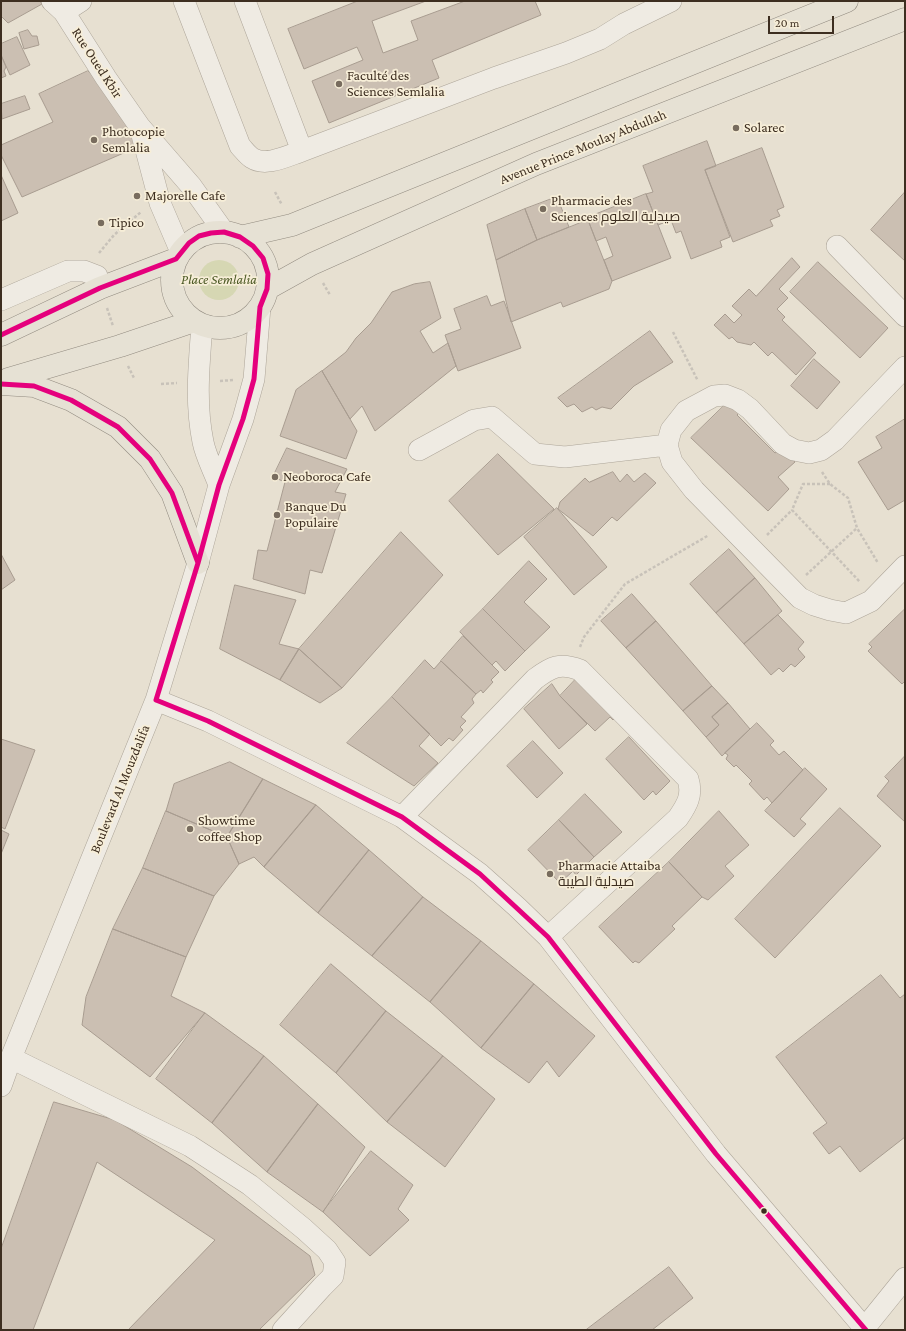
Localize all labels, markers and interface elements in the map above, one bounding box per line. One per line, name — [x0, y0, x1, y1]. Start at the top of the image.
scale bar — [770, 8, 836, 34]
text: 20 m — [775, 16, 799, 30]
street label: Rue Oued Kbir — [68, 25, 126, 101]
place label: Faculté des Sciences Semlalia — [347, 68, 445, 100]
marker: Faculté des Sciences Semlalia — [334, 79, 344, 89]
street label: Avenue Prince Moulay Abdullah — [497, 106, 669, 188]
place label: Solarec — [744, 120, 784, 136]
marker: Solarec — [731, 123, 741, 133]
place label: Photocopie Semlalia — [102, 124, 165, 156]
marker: Photocopie Semlalia — [89, 135, 99, 145]
place label: Majorelle Cafe — [145, 188, 225, 204]
marker: Majorelle Cafe — [132, 191, 142, 201]
place label: Pharmacie des Sciences صيدلية العلوم — [551, 193, 680, 226]
marker: Pharmacie des Sciences صيدلية العلوم — [538, 204, 548, 214]
place label: Tipico — [109, 215, 144, 231]
marker: Tipico — [96, 218, 106, 228]
park label: Place Semlalia — [181, 272, 257, 288]
place label: Neoboroca Cafe — [283, 469, 371, 485]
marker: Neoboroca Cafe — [270, 472, 280, 482]
place label: Banque Du Populaire — [285, 499, 347, 532]
marker: Banque Du Populaire — [272, 510, 282, 520]
street label: Boulevard Al Mouzdalifa — [86, 722, 154, 856]
place label: Showtime coffee Shop — [198, 813, 262, 846]
marker: Showtime coffee Shop — [185, 824, 195, 834]
place label: Pharmacie Attaiba صيدلية الطيبة — [558, 858, 661, 890]
marker: Pharmacie Attaiba صيدلية الطيبة — [545, 869, 555, 879]
unlabelled marker — [759, 1206, 769, 1216]

